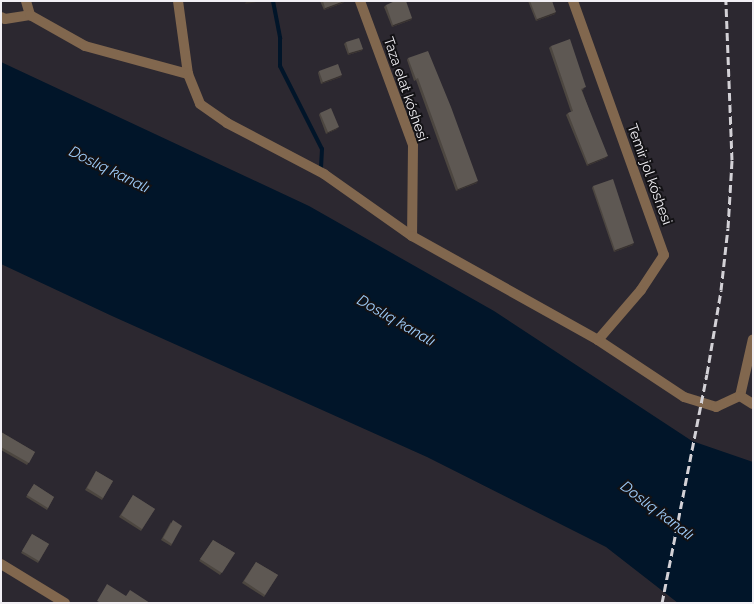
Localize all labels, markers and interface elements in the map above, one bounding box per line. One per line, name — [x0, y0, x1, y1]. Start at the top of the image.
street label: Taza elat kóshesi — [380, 35, 432, 143]
street label: Temir jol kóshesi — [624, 121, 676, 227]
water label: Doslıq kanalı — [66, 143, 152, 197]
water label: Doslıq kanalı — [354, 291, 438, 351]
water label: Doslıq kanalı — [617, 478, 697, 544]

